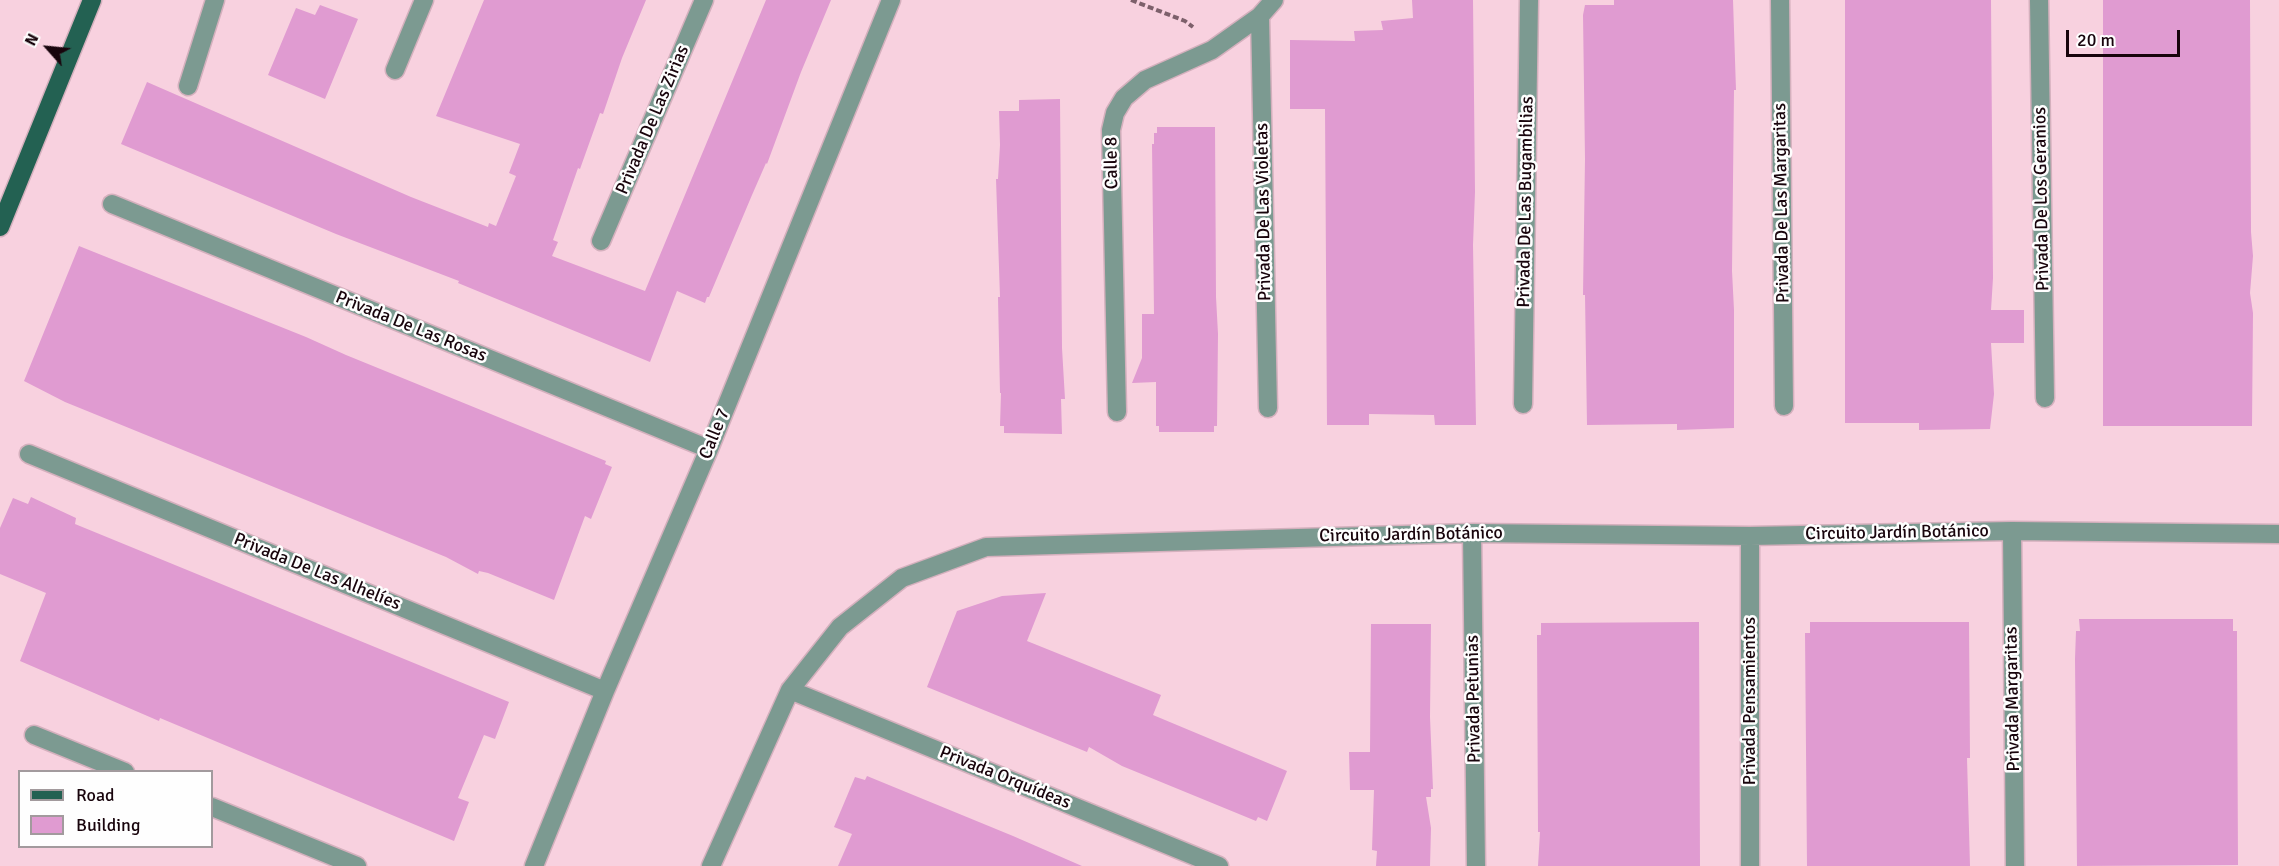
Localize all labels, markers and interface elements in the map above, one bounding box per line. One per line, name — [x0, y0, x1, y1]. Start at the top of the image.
north arrow — [18, 18, 78, 78]
scale bar — [2069, 18, 2183, 56]
text: 20 m — [2077, 29, 2115, 51]
text: N — [21, 30, 43, 49]
street label: Privada De Las Zirias — [612, 42, 694, 198]
street label: Privada De Las Bugambilias — [1513, 96, 1539, 308]
street label: Privada De Las Margaritas — [1769, 103, 1795, 303]
street label: Privada De Los Geranios — [2030, 107, 2054, 291]
street label: Privada De Las Violetas — [1252, 123, 1276, 301]
street label: Calle 8 — [1101, 136, 1123, 190]
street label: Privada De Las Rosas — [332, 287, 490, 367]
street label: Calle 7 — [695, 405, 735, 463]
street label: Circuito Jardín Botánico — [1805, 521, 1989, 545]
street label: Circuito Jardín Botánico — [1319, 523, 1503, 547]
street label: Privada De Las Alhelíes — [230, 529, 404, 615]
street label: Privada Pensamientos — [1739, 617, 1761, 785]
street label: Privada Margaritas — [2001, 626, 2025, 772]
street label: Privada Petunias — [1462, 635, 1486, 763]
street label: Privada Orquídeas — [936, 742, 1074, 814]
legend — [18, 770, 213, 848]
text: Road — [76, 784, 115, 806]
text: Building — [76, 814, 140, 836]

